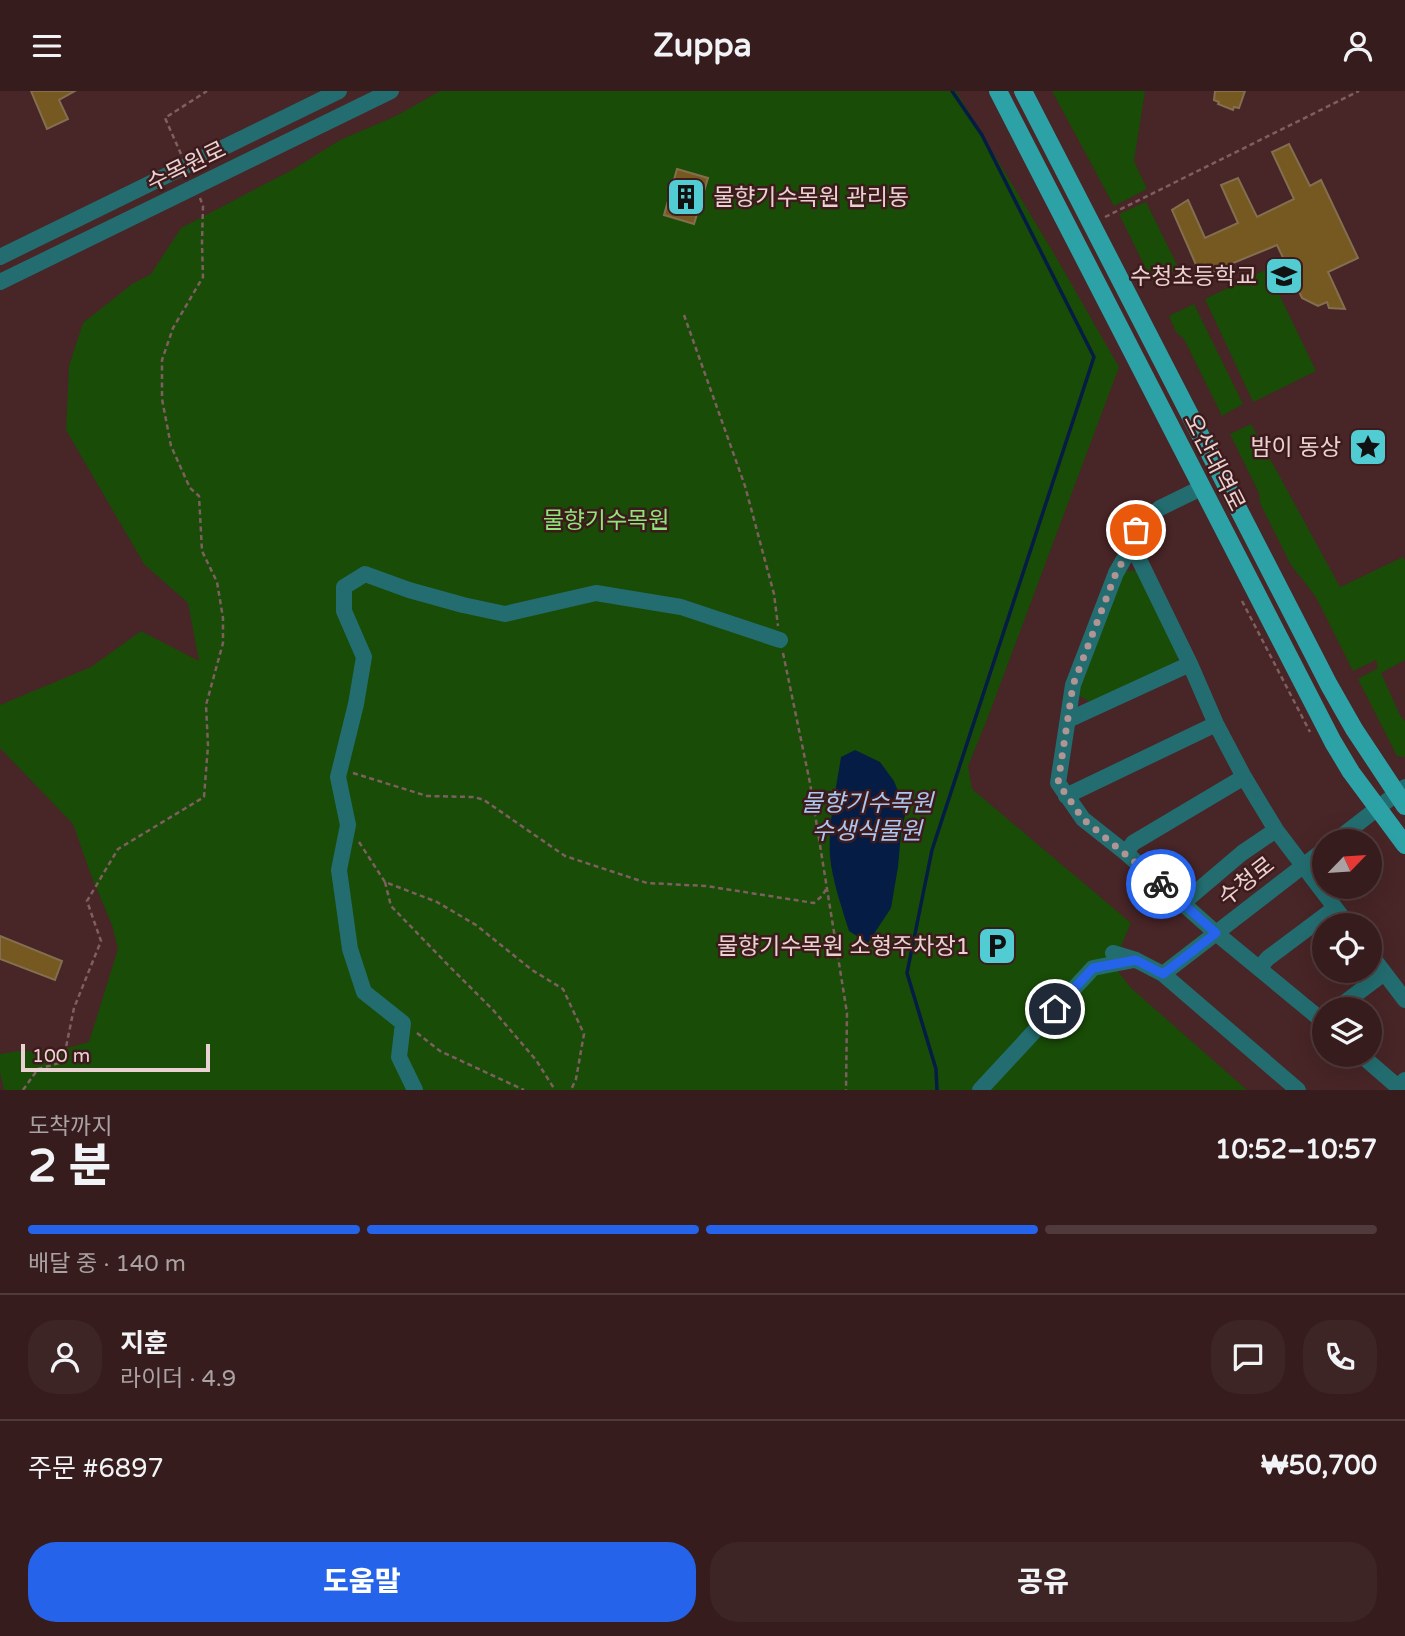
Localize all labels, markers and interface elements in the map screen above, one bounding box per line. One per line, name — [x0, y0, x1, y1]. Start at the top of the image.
icon: menu — [28, 27, 66, 65]
text: Zuppa — [653, 27, 752, 65]
icon: person — [1339, 27, 1377, 65]
street label: 수목원로 — [142, 136, 231, 198]
building icon: 물향기수목원 관리동 — [665, 176, 707, 218]
place label: 물향기수목원 관리동 — [713, 184, 909, 212]
school or university icon: 수청초등학교 — [1263, 255, 1305, 297]
place label: 수청초등학교 — [1130, 263, 1257, 291]
street label: 오산대역로 — [1178, 409, 1251, 516]
place icon: 밤이 동상 — [1347, 426, 1389, 468]
place label: 밤이 동상 — [1250, 434, 1341, 462]
pin — [1106, 500, 1166, 560]
park label: 물향기수목원 — [543, 507, 669, 535]
icon: bag — [1117, 511, 1155, 549]
water label: 물향기수목원 수생식물원 — [801, 789, 935, 846]
north arrow — [1312, 829, 1382, 899]
map controls — [1312, 829, 1382, 1067]
courier — [1126, 849, 1196, 919]
street label: 수청로 — [1213, 851, 1280, 912]
icon: bike — [1142, 865, 1180, 903]
button: locate — [1312, 913, 1382, 983]
parking icon: 물향기수목원 소형주차장1 — [976, 925, 1018, 967]
place label: 물향기수목원 소형주차장1 — [717, 933, 970, 961]
pin — [1025, 979, 1085, 1039]
icon: home — [1036, 990, 1074, 1028]
button: layers — [1312, 997, 1382, 1067]
scale bar — [21, 1041, 210, 1073]
text: 100 m — [32, 1045, 90, 1067]
text: 도착까지 — [28, 1113, 113, 1141]
text: 10:52–10:57 — [1215, 1134, 1377, 1165]
text: 2 분 — [28, 1139, 111, 1194]
text: 배달 중 · 140 m — [28, 1250, 186, 1278]
button: person — [28, 1320, 102, 1394]
button: chat — [1211, 1320, 1285, 1394]
button: phone — [1303, 1320, 1377, 1394]
text: 지훈 — [120, 1328, 168, 1359]
text: 라이더 · 4.9 — [120, 1365, 236, 1393]
text: ₩50,700 — [1261, 1450, 1377, 1481]
text: 주문 #6897 — [28, 1453, 164, 1484]
button: 도움말 — [28, 1542, 696, 1622]
button: 공유 — [710, 1542, 1377, 1622]

